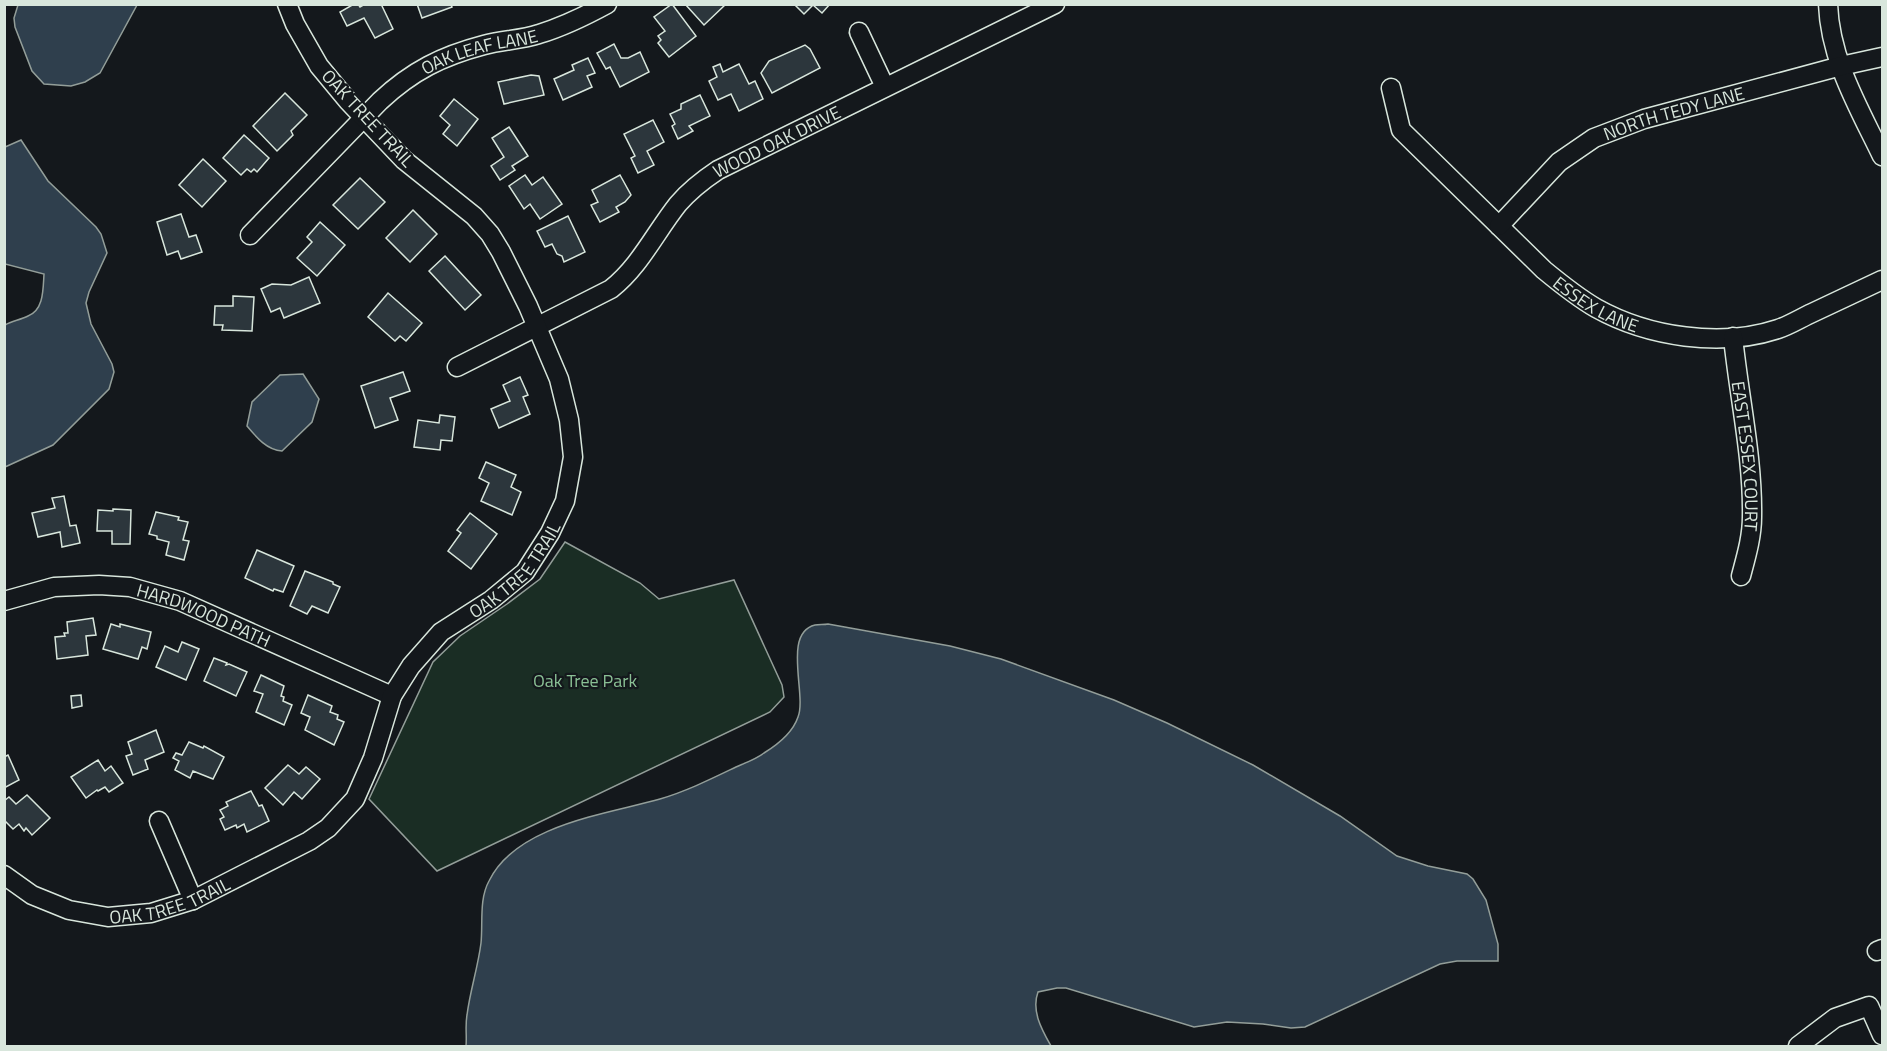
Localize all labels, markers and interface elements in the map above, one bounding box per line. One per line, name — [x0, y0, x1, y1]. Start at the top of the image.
street label: OAK LEAF LANE — [416, 22, 541, 81]
street label: OAK TREE TRAIL — [315, 63, 421, 173]
street label: NORTH TEDY LANE — [1599, 79, 1747, 147]
street label: WOOD OAK DRIVE — [708, 98, 845, 184]
street label: ESSEX LANE — [1548, 269, 1642, 339]
street label: EAST ESSEX COURT — [1725, 379, 1766, 533]
street label: OAK TREE TRAIL — [463, 517, 567, 625]
street label: HARDWOOD PATH — [134, 576, 275, 654]
park label: Oak Tree Park — [533, 667, 637, 694]
street label: OAK TREE TRAIL — [108, 870, 235, 930]

